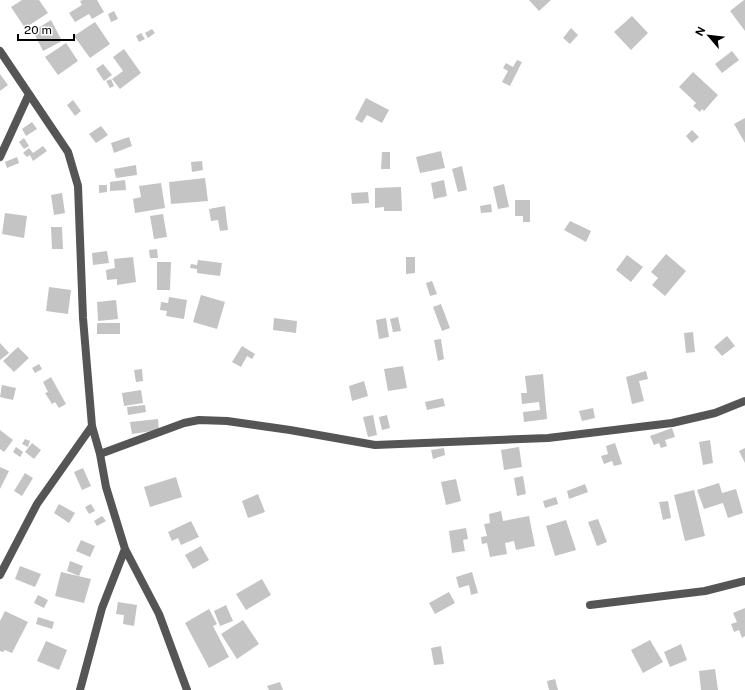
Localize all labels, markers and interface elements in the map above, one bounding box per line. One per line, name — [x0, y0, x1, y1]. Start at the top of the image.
scale bar — [18, 16, 74, 42]
north arrow — [689, 16, 729, 56]
text: 20 m — [24, 23, 52, 37]
text: N — [693, 25, 707, 38]

